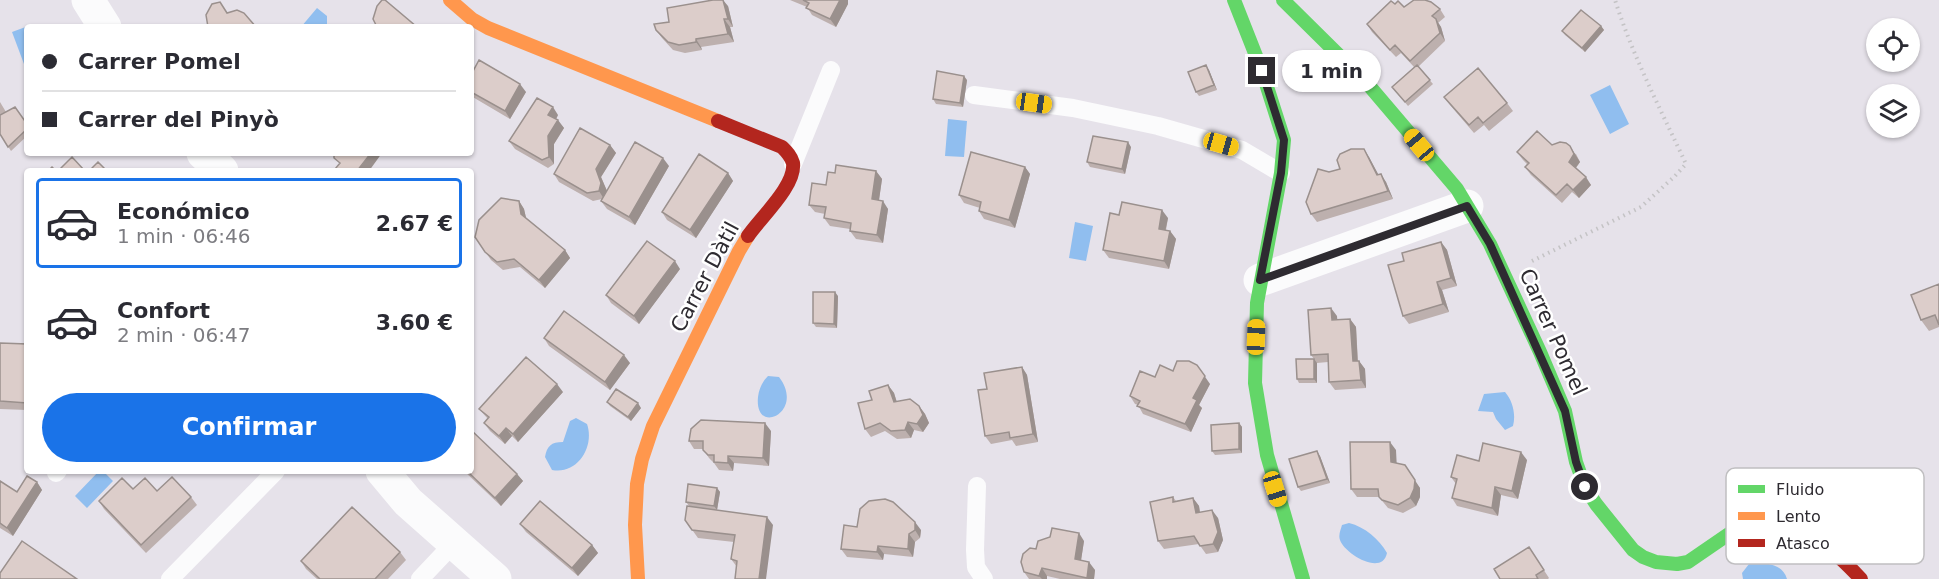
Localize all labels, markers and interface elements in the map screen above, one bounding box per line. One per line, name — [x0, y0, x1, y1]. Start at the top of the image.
map controls — [1866, 18, 1920, 138]
button: locate — [1866, 18, 1920, 72]
text: Carrer Pomel — [78, 49, 241, 74]
callout: 1 min — [1283, 50, 1382, 92]
route end — [1248, 57, 1275, 84]
text: 1 min — [1300, 59, 1363, 83]
button: layers — [1866, 84, 1920, 138]
car — [1015, 92, 1053, 114]
text: Carrer del Pinyò — [78, 107, 279, 132]
car — [1401, 125, 1437, 165]
car — [1201, 130, 1241, 158]
icon: car — [45, 196, 99, 250]
text: Económico — [117, 199, 250, 224]
text: 2.67 € — [376, 211, 453, 236]
street label: Carrer Dàtil — [666, 218, 744, 336]
text: 1 min · 06:46 — [117, 224, 251, 248]
street label: Carrer Pomel — [1514, 265, 1592, 399]
icon: car — [45, 295, 99, 349]
text: Confort — [117, 298, 210, 323]
text: 3.60 € — [376, 310, 453, 335]
car — [1246, 319, 1266, 355]
text: 2 min · 06:47 — [117, 323, 251, 347]
button: Confirmar — [42, 393, 456, 462]
legend — [1726, 468, 1924, 564]
car — [1261, 469, 1289, 509]
route start — [1571, 473, 1598, 500]
text: Fluido — [1776, 480, 1824, 499]
text: Lento — [1776, 507, 1821, 526]
text: Atasco — [1776, 534, 1830, 553]

